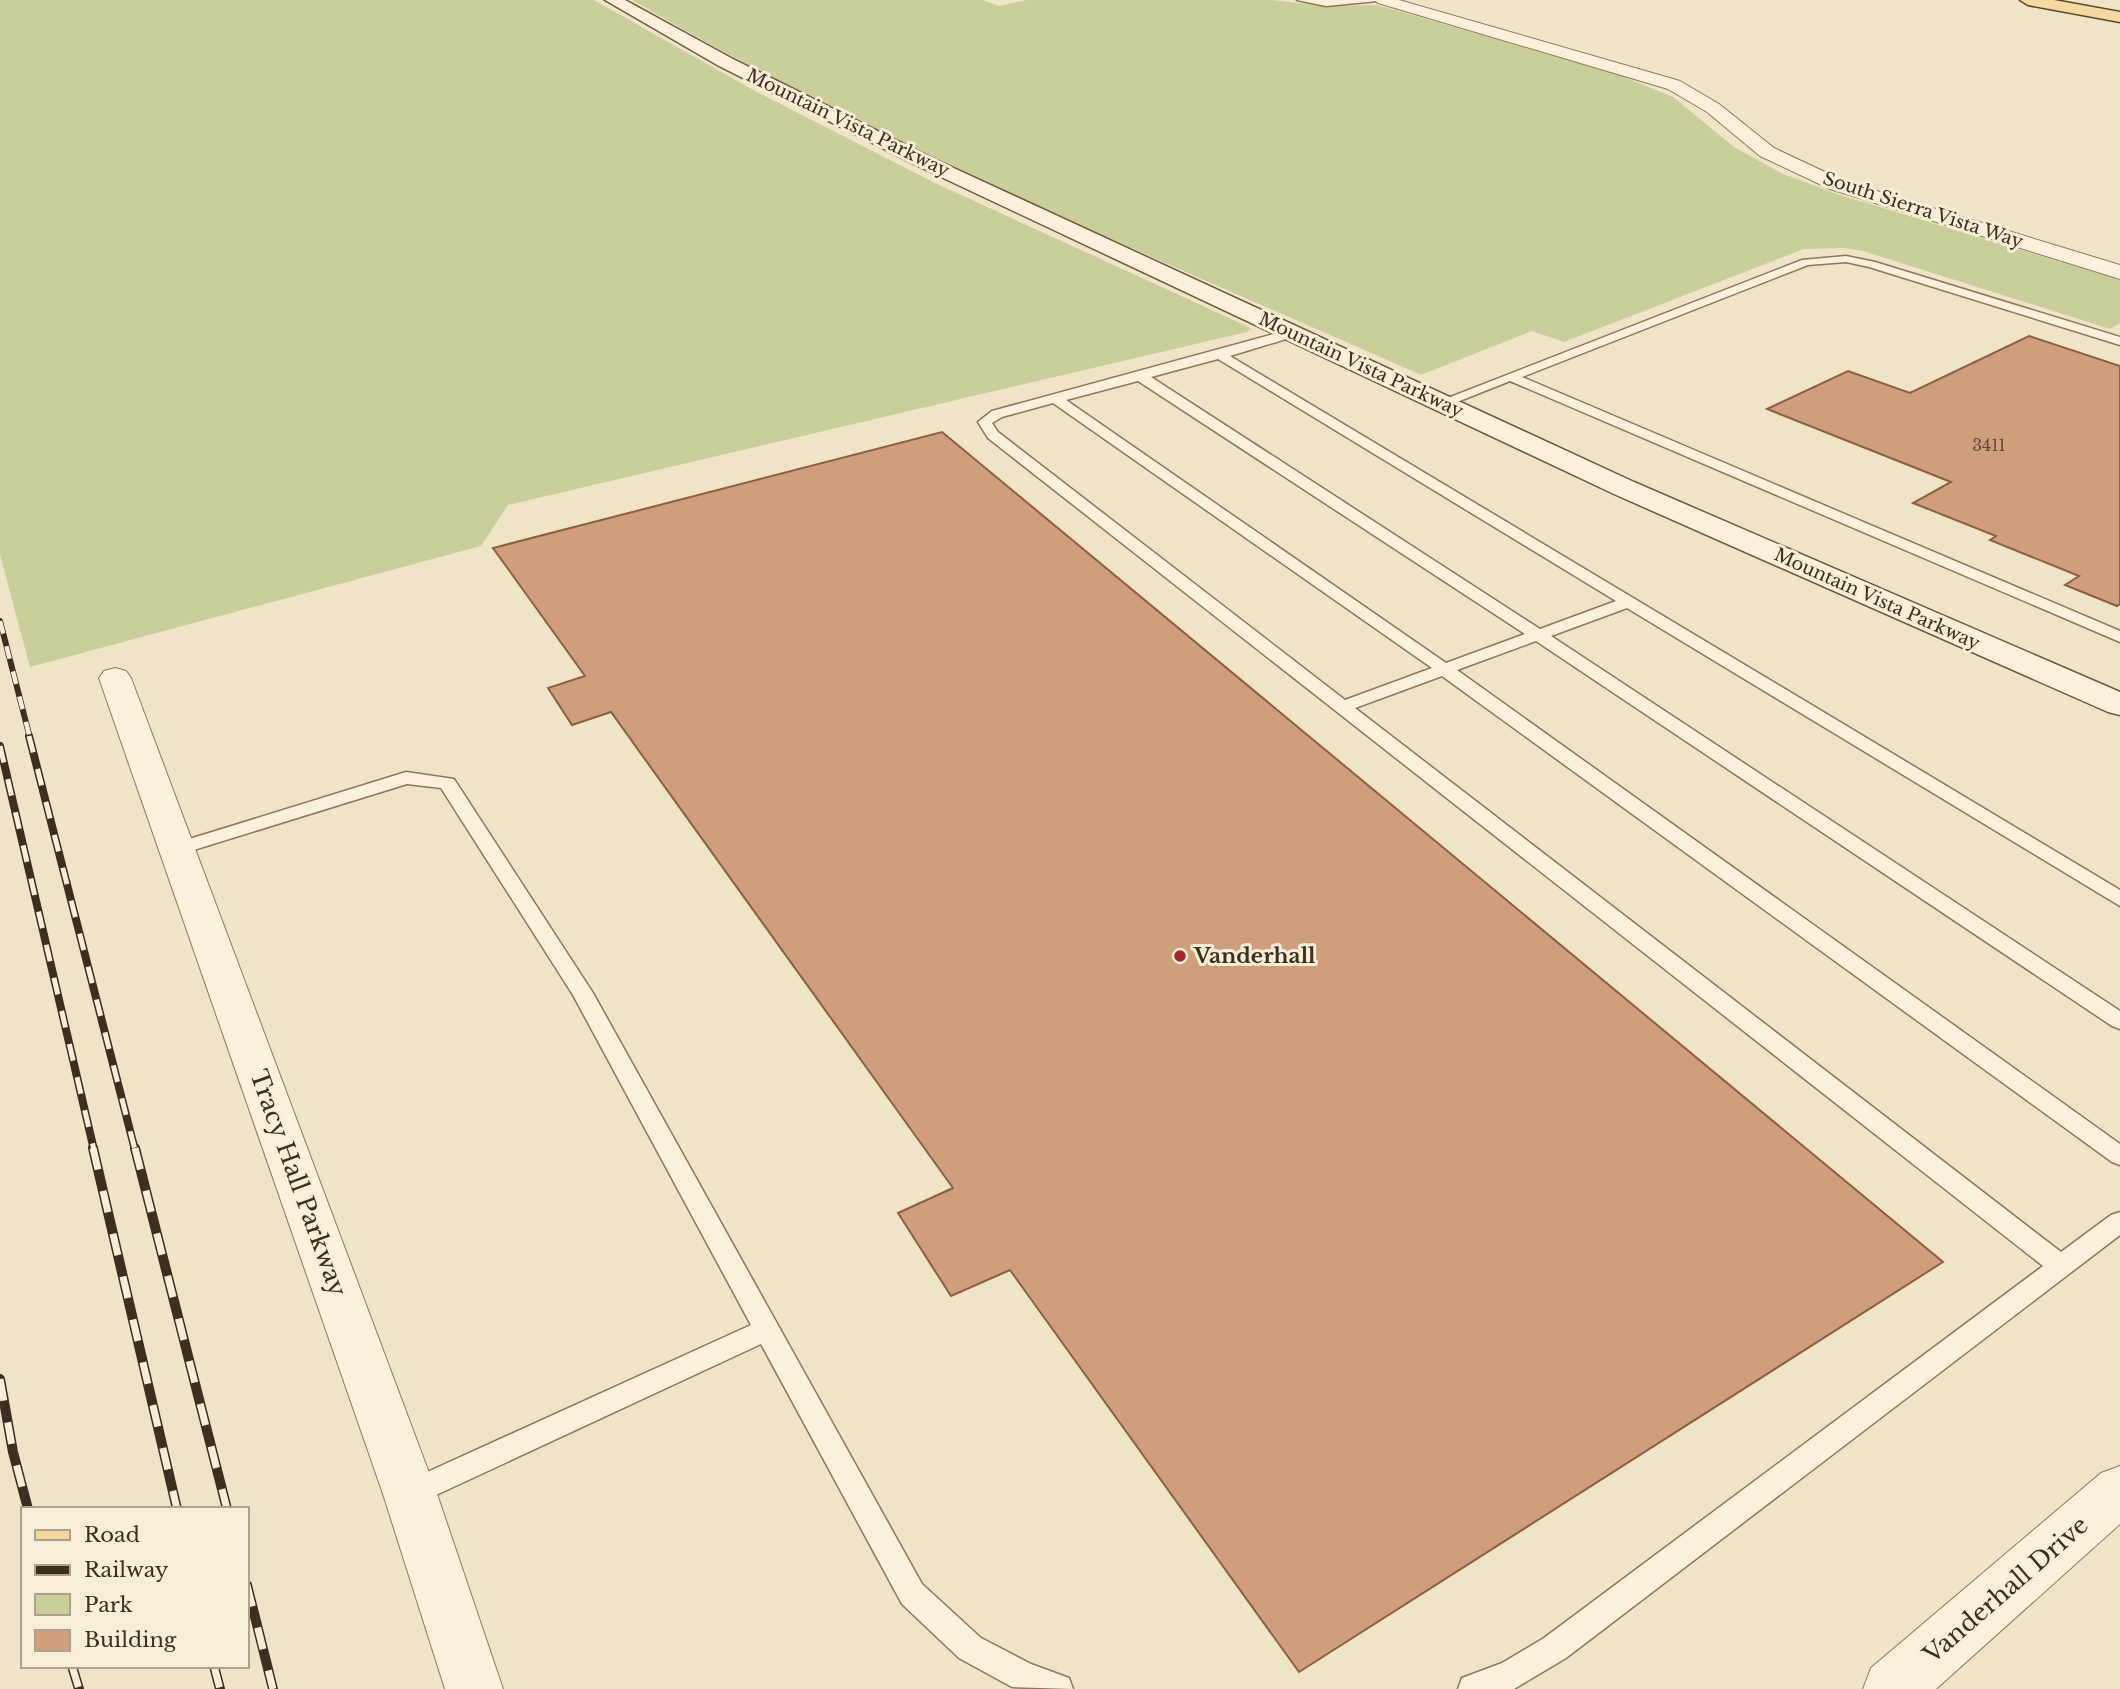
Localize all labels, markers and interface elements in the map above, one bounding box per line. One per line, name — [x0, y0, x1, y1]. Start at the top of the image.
street label: Mountain Vista Parkway — [743, 64, 954, 182]
street label: South Sierra Vista Way — [1820, 167, 2026, 253]
street label: Mountain Vista Parkway — [1255, 308, 1467, 422]
house number: 3411 — [1972, 435, 2006, 455]
street label: Mountain Vista Parkway — [1771, 544, 1984, 655]
place label: Vanderhall — [1193, 943, 1316, 969]
marker: Vanderhall — [1172, 948, 1188, 964]
street label: Tracy Hall Parkway — [244, 1066, 353, 1301]
legend — [21, 1507, 248, 1668]
street label: Vanderhall Drive — [1917, 1510, 2094, 1670]
text: Road — [84, 1522, 140, 1548]
text: Railway — [84, 1557, 169, 1583]
text: Park — [84, 1592, 133, 1618]
text: Building — [84, 1627, 177, 1653]

